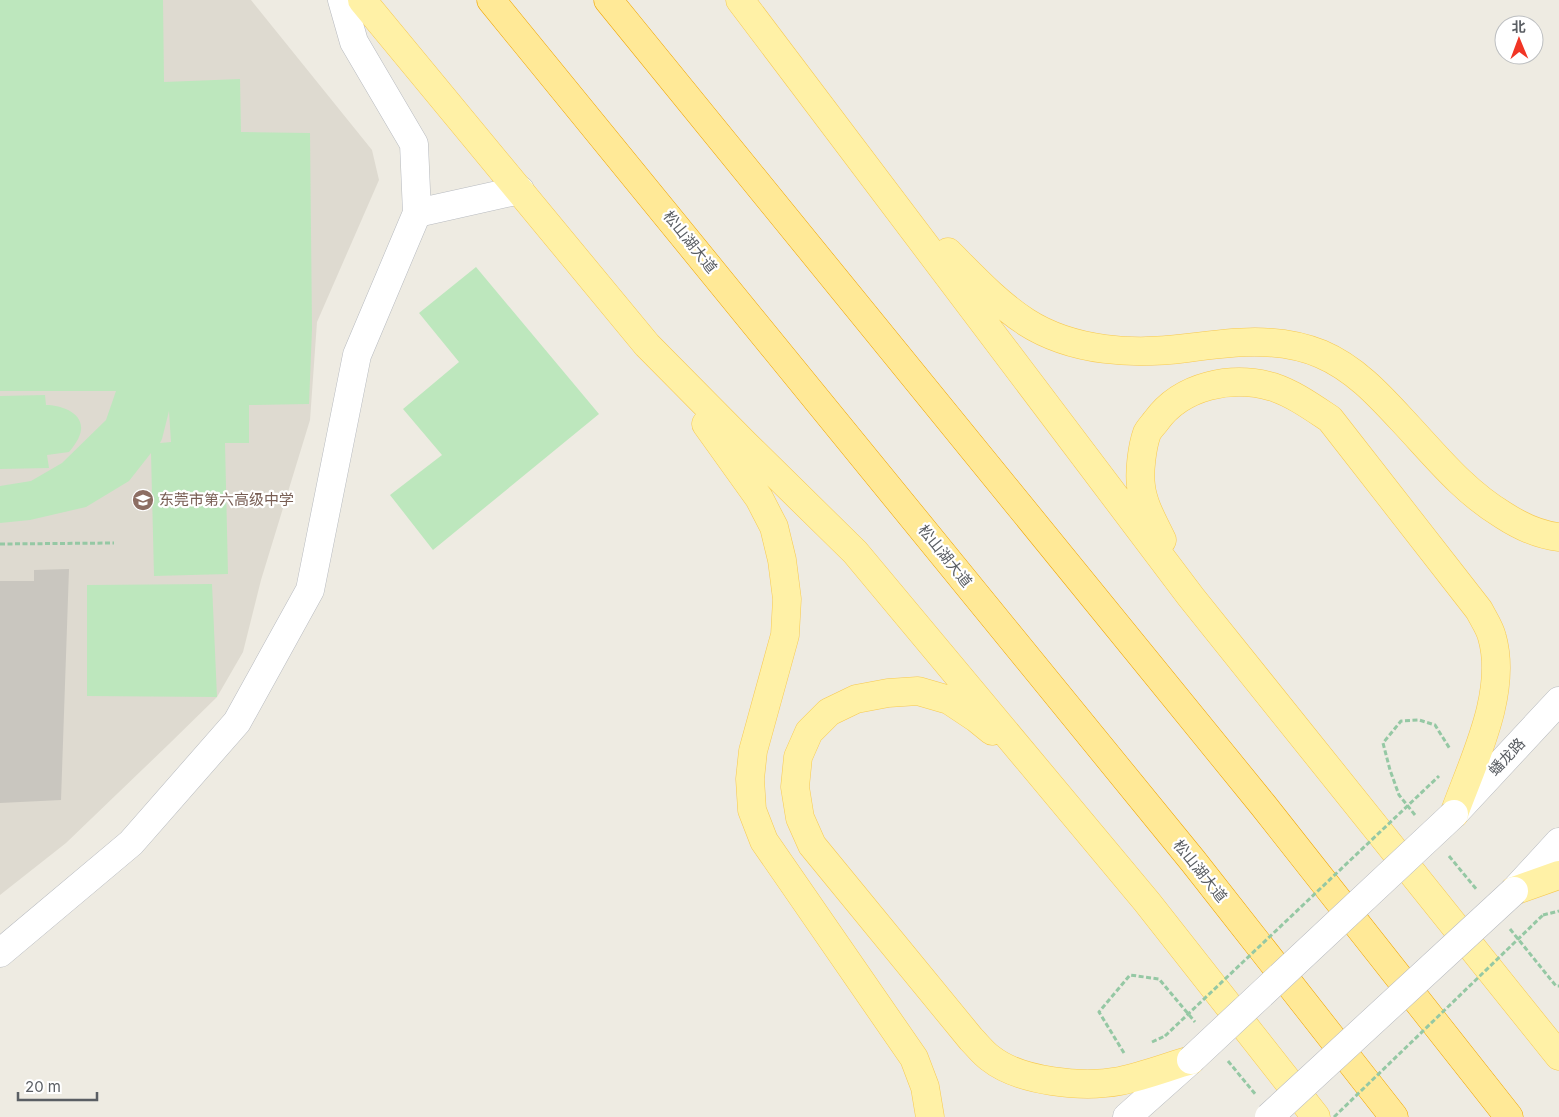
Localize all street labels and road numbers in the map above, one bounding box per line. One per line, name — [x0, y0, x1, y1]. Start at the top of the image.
street label: 松山湖大道 — [659, 207, 721, 277]
street label: 松山湖大道 — [914, 521, 976, 591]
street label: 蟠龙路 — [1484, 734, 1529, 780]
street label: 松山湖大道 — [1169, 836, 1231, 906]

